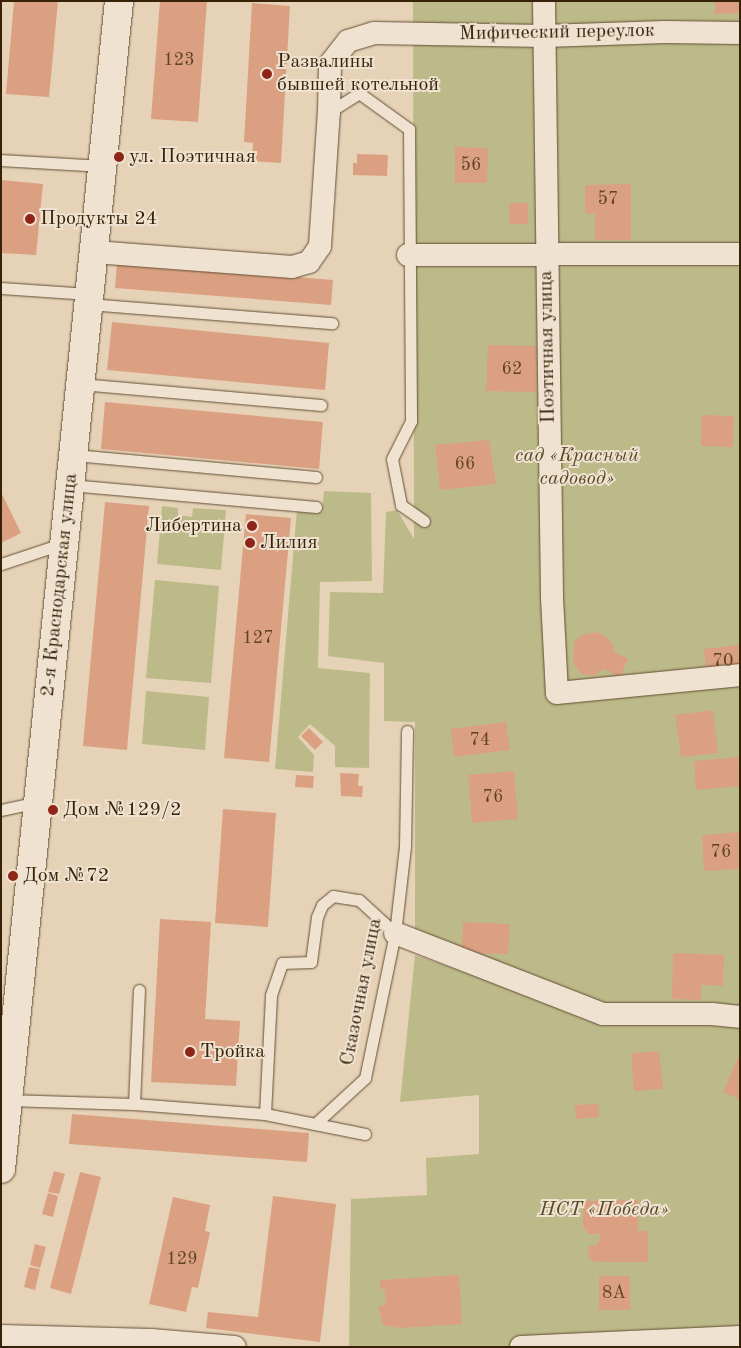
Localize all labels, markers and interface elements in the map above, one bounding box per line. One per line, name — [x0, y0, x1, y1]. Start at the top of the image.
street label: Мифический переулок — [459, 19, 655, 47]
house number: 123 — [163, 49, 195, 71]
place label: Развалины бывшей котельной — [277, 50, 439, 97]
marker: Развалины бывшей котельной — [261, 68, 273, 80]
place label: ул. Поэтичная — [129, 145, 256, 169]
marker: ул. Поэтичная — [113, 151, 125, 163]
house number: 56 — [461, 154, 481, 176]
house number: 57 — [598, 188, 618, 210]
place label: Продукты 24 — [40, 207, 157, 231]
marker: Продукты 24 — [24, 213, 36, 225]
street label: Поэтичная улица — [535, 270, 561, 424]
house number: 62 — [502, 358, 522, 380]
park label: сад «Красный садовод» — [515, 444, 639, 491]
house number: 66 — [455, 453, 475, 475]
street label: 2-я Краснодарская улица — [36, 472, 84, 698]
place label: Либертина — [145, 514, 242, 538]
marker: Либертина — [246, 520, 258, 532]
place label: Лилия — [260, 531, 318, 555]
marker: Лилия — [244, 537, 256, 549]
house number: 127 — [242, 627, 274, 649]
house number: 70 — [713, 650, 733, 672]
house number: 74 — [470, 729, 490, 751]
house number: 76 — [483, 786, 503, 808]
place label: Дом №129/2 — [63, 798, 182, 822]
marker: Дом №129/2 — [47, 804, 59, 816]
house number: 76 — [711, 841, 731, 863]
place label: Дом №72 — [23, 864, 109, 888]
marker: Дом №72 — [7, 870, 19, 882]
street label: Сказочная улица — [336, 916, 388, 1068]
place label: Тройка — [200, 1040, 265, 1064]
marker: Тройка — [184, 1046, 196, 1058]
park label: НСТ «Победа» — [539, 1198, 669, 1222]
house number: 129 — [166, 1248, 198, 1270]
house number: 8А — [602, 1282, 626, 1304]

